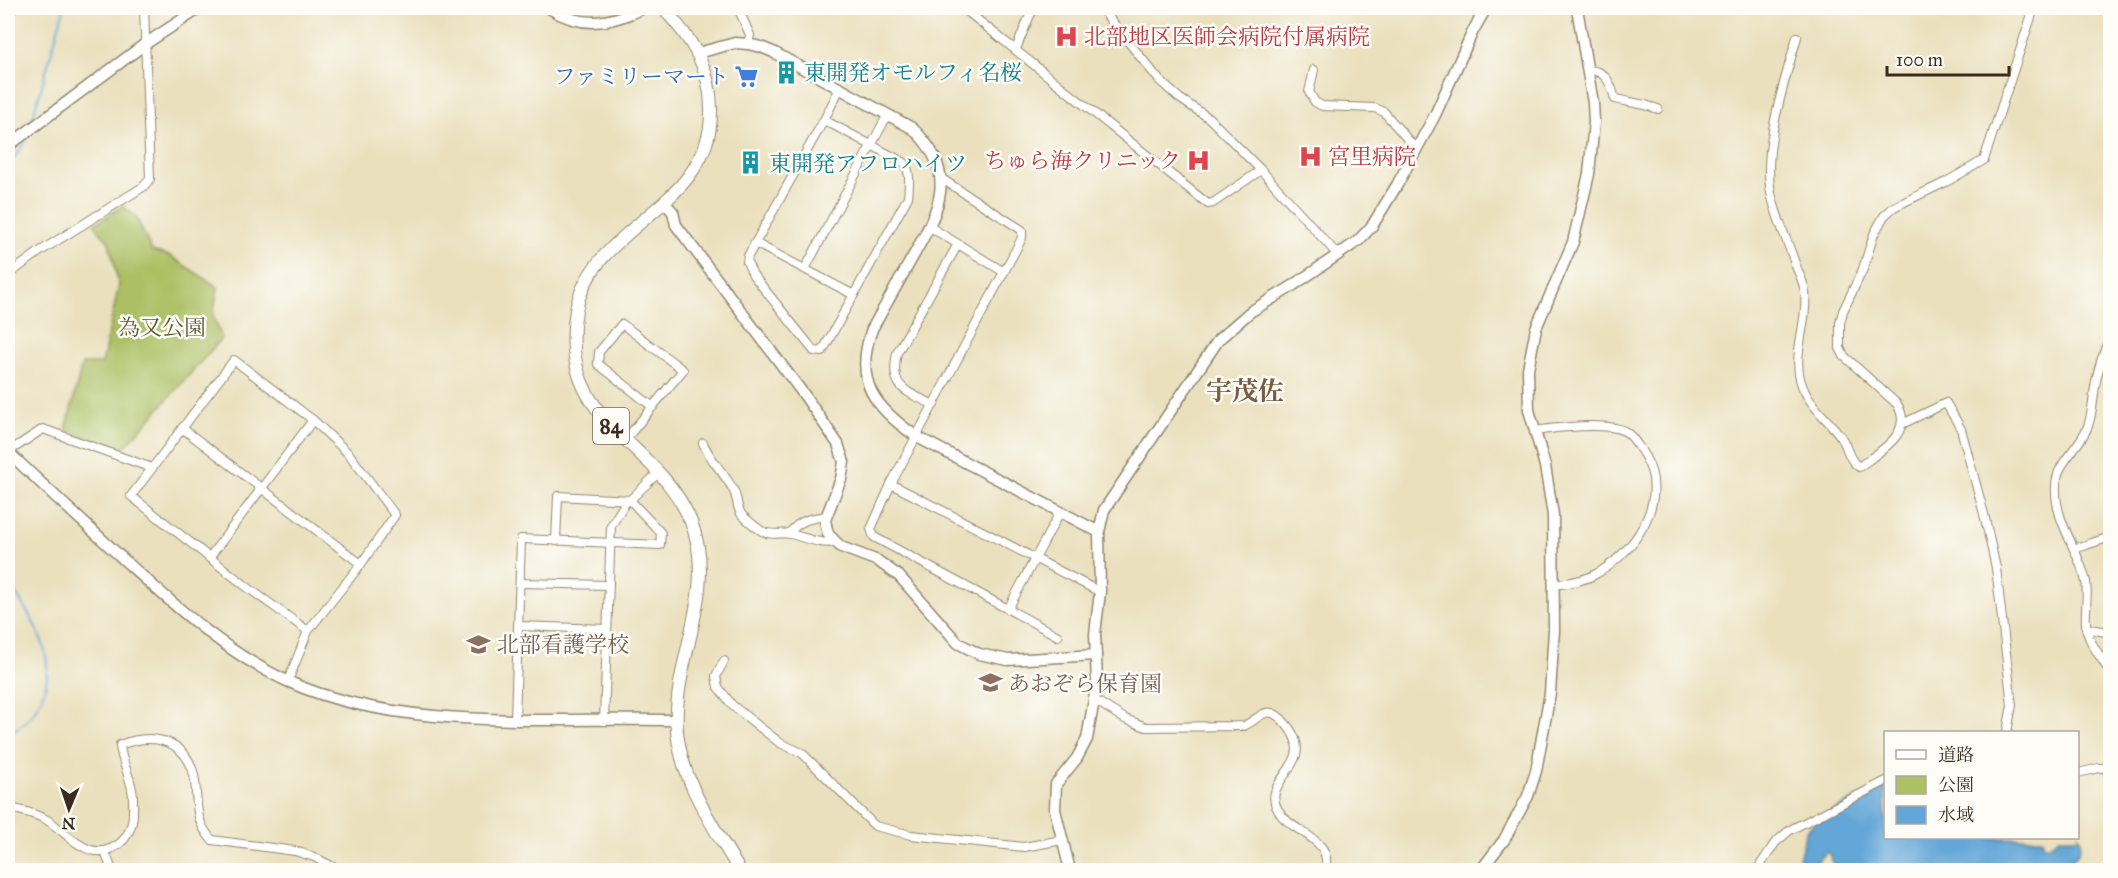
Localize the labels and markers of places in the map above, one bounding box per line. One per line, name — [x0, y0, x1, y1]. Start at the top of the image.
hospital icon: 北部地区医師会病院付属病院 — [1053, 23, 1079, 49]
place label: 北部地区医師会病院付属病院 — [1084, 23, 1370, 50]
building icon: 東開発オモルフィ名桜 — [773, 59, 799, 85]
place label: 東開発オモルフィ名桜 — [804, 59, 1022, 86]
place label: ファミリーマート — [553, 63, 729, 90]
supermarket icon: ファミリーマート — [734, 63, 760, 89]
hospital icon: 宮里病院 — [1297, 143, 1323, 169]
place label: 宮里病院 — [1328, 143, 1416, 170]
place label: ちゅら海クリニック — [984, 147, 1181, 174]
hospital icon: ちゅら海クリニック — [1186, 147, 1212, 173]
building icon: 東開発アフロハイツ — [738, 150, 764, 176]
place label: 東開発アフロハイツ — [769, 150, 967, 177]
school or university icon: 北部看護学校 — [466, 631, 492, 657]
place label: 北部看護学校 — [497, 631, 629, 658]
school or university icon: あおぞら保育園 — [977, 670, 1003, 696]
place label: あおぞら保育園 — [1008, 670, 1162, 697]

